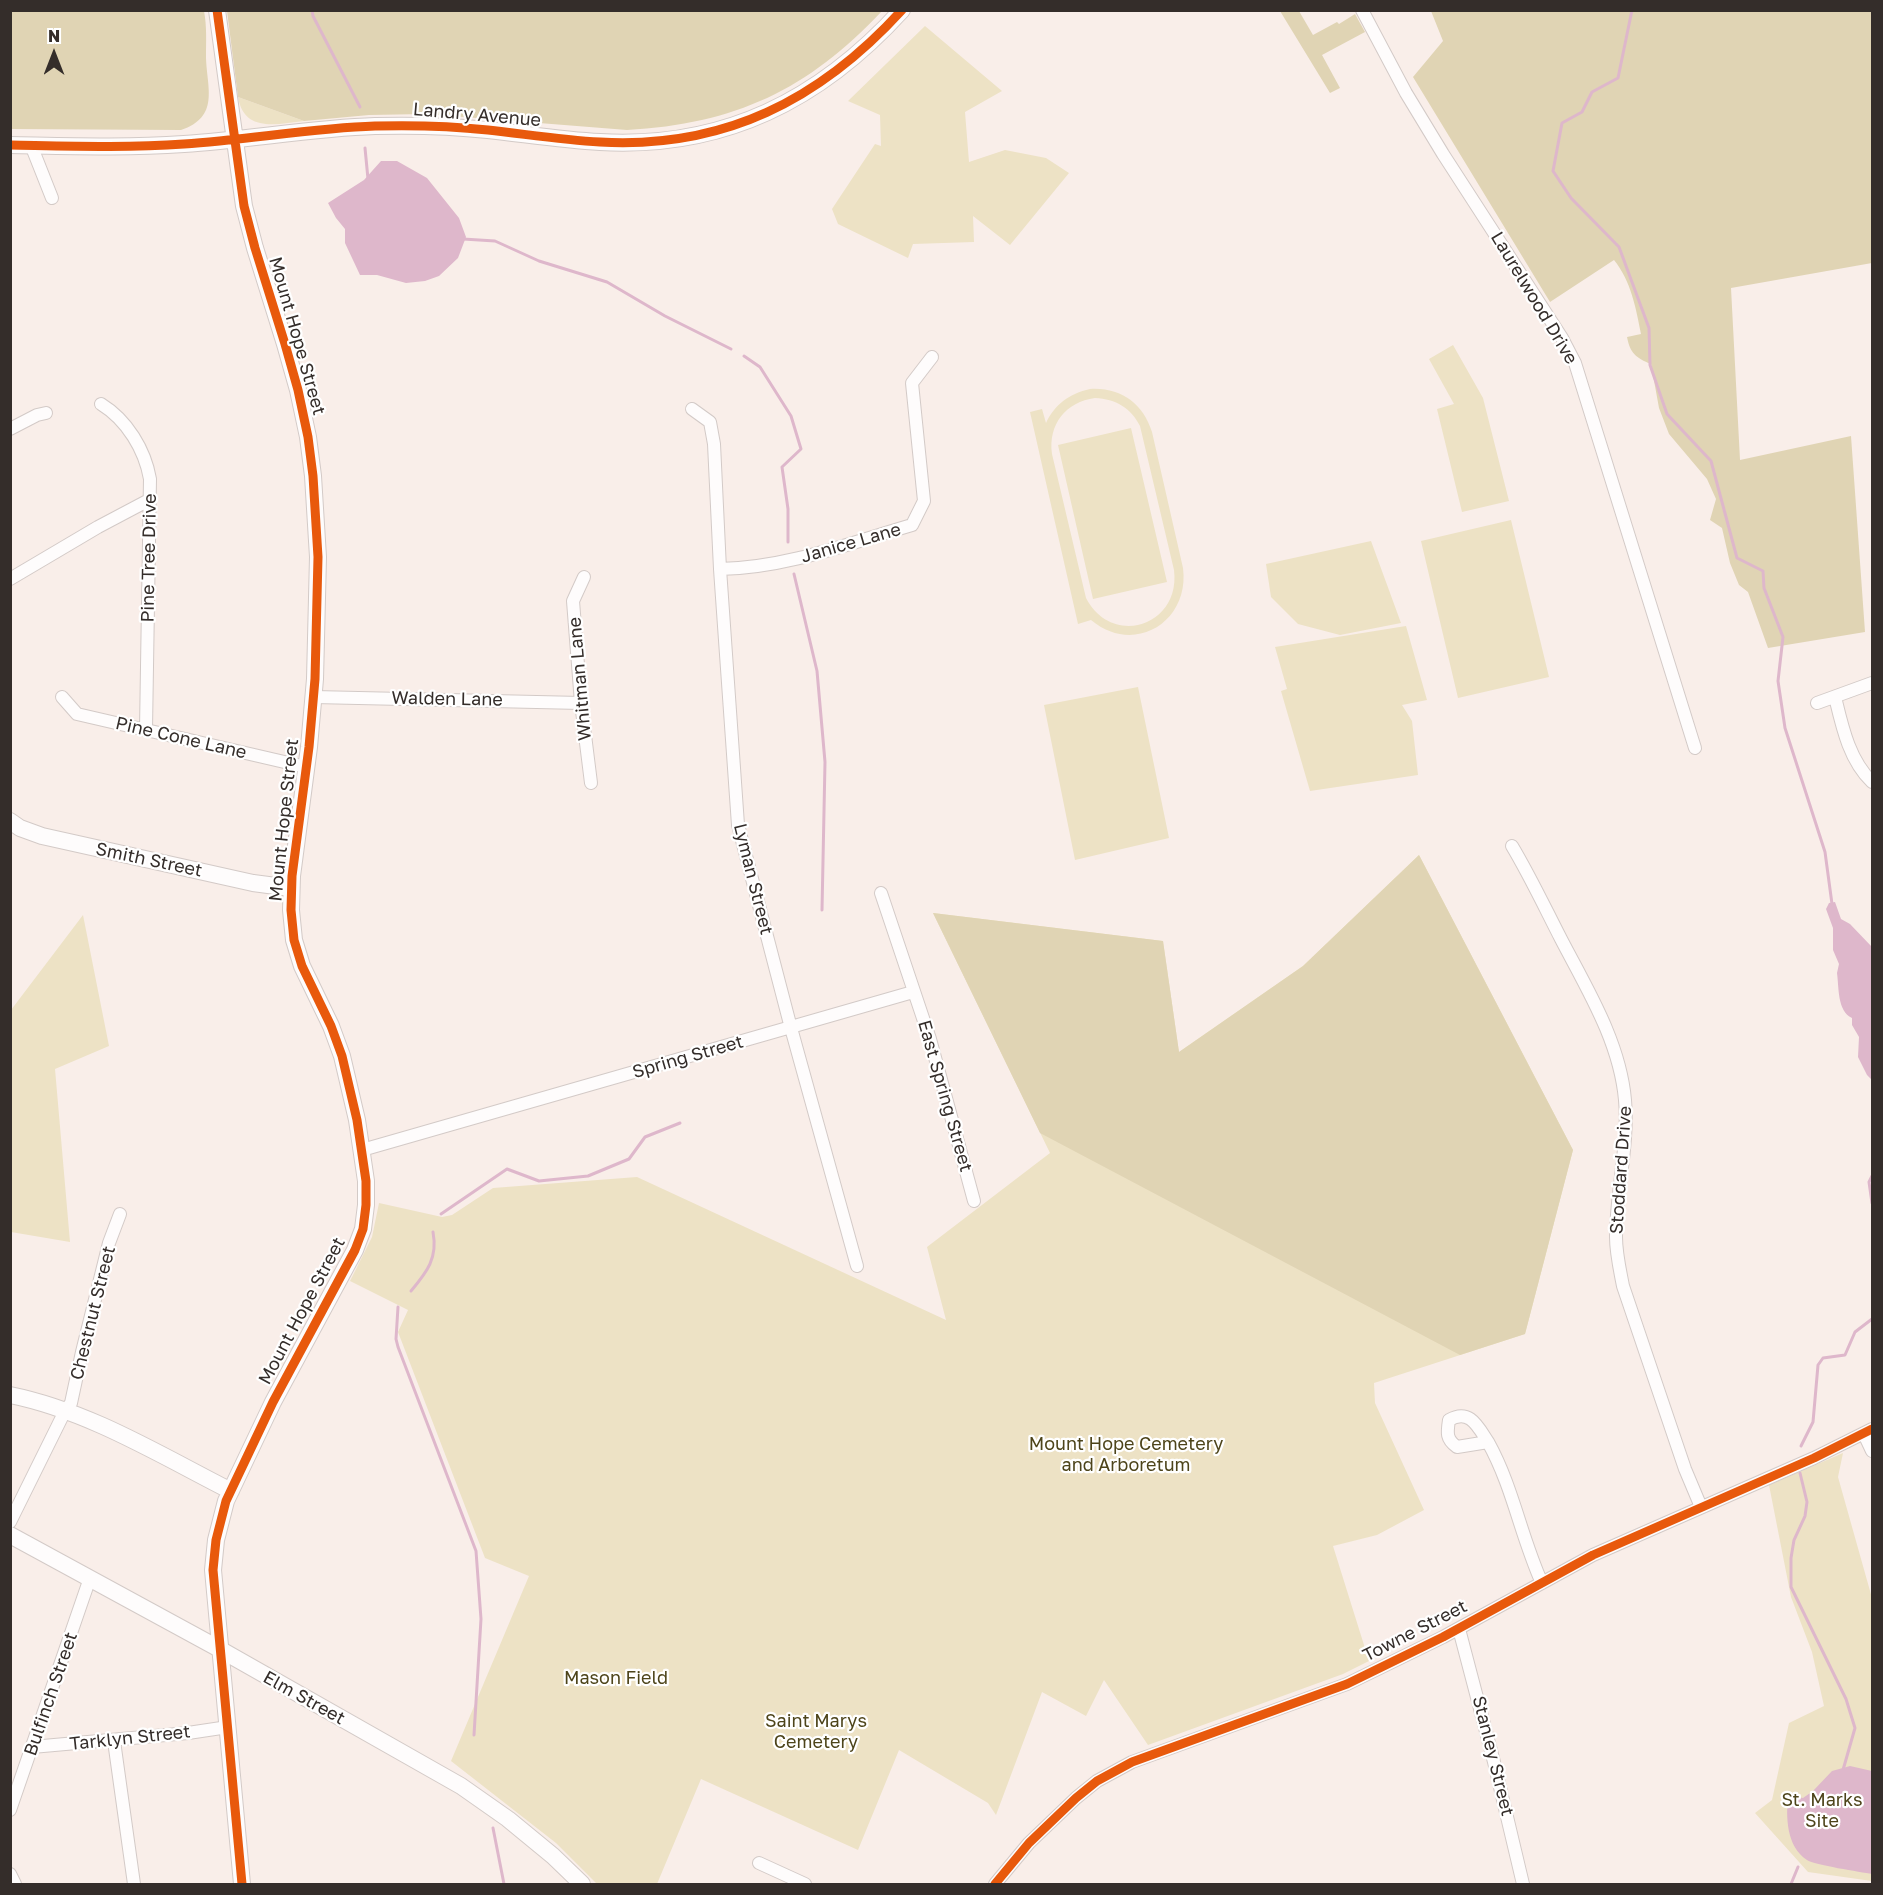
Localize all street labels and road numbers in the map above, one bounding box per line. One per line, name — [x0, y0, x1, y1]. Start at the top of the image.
street label: Landry Avenue — [412, 99, 542, 131]
street label: Laurelwood Drive — [1486, 228, 1582, 368]
street label: Mount Hope Street — [264, 254, 330, 418]
street label: Pine Tree Drive — [137, 493, 161, 623]
street label: Janice Lane — [799, 518, 903, 568]
street label: Whitman Lane — [564, 616, 596, 742]
street label: Walden Lane — [391, 687, 503, 711]
street label: Pine Cone Lane — [113, 712, 249, 764]
street label: Mount Hope Street — [265, 738, 303, 902]
street label: Lyman Street — [729, 821, 777, 937]
street label: Smith Street — [94, 838, 204, 882]
street label: East Spring Street — [913, 1018, 977, 1174]
street label: Spring Street — [630, 1031, 746, 1083]
street label: Stoddard Drive — [1606, 1105, 1636, 1235]
street label: Mount Hope Street — [254, 1234, 350, 1388]
street label: Chestnut Street — [66, 1244, 120, 1382]
street label: Towne Street — [1359, 1595, 1471, 1667]
street label: Bulfinch Street — [20, 1629, 82, 1759]
street label: Elm Street — [259, 1667, 349, 1729]
street label: Stanley Street — [1468, 1694, 1518, 1818]
street label: Tarklyn Street — [69, 1721, 191, 1755]

